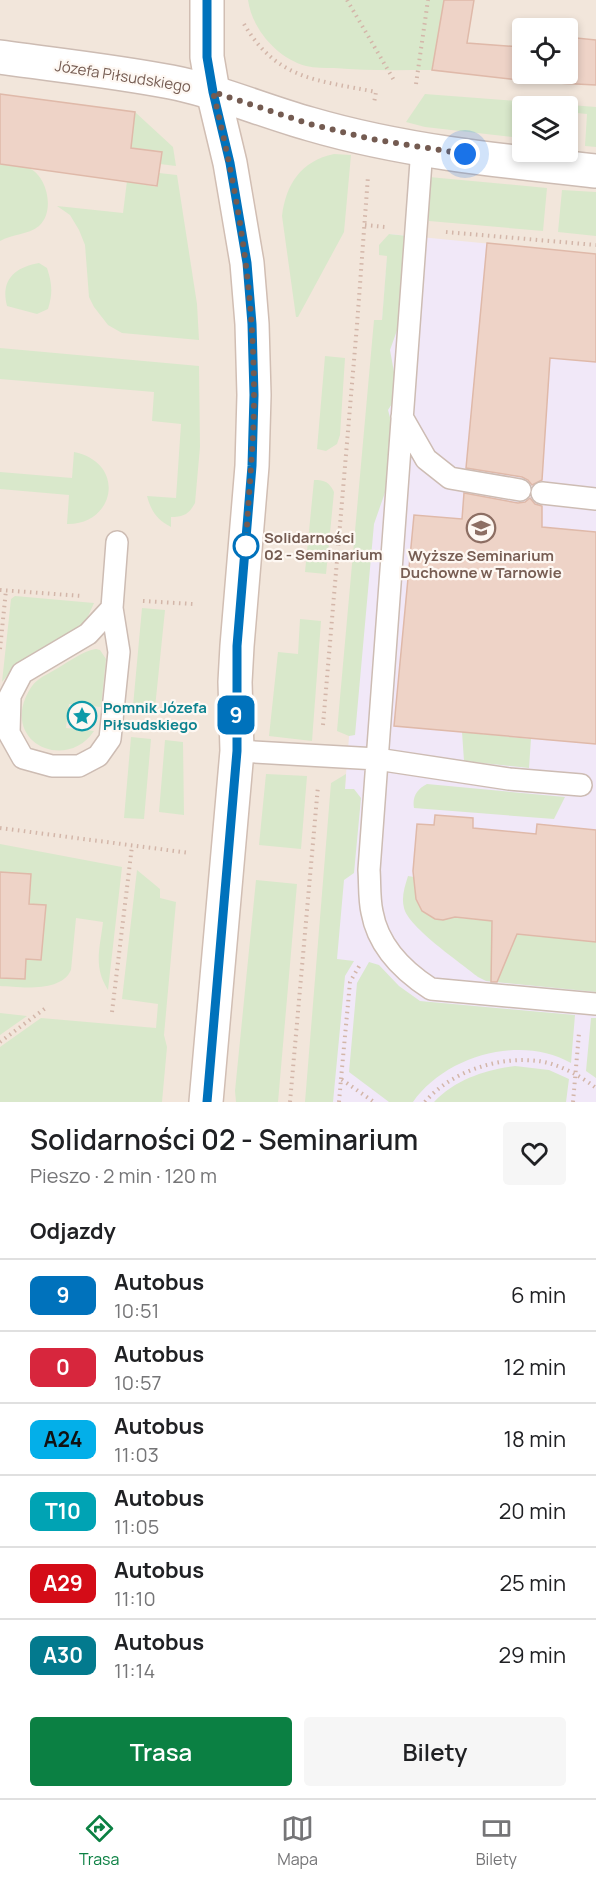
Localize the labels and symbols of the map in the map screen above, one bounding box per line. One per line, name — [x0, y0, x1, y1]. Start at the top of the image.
street label: Józefa Piłsudskiego — [54, 55, 193, 97]
your location — [450, 139, 480, 169]
school or university icon: Wyższe Seminarium Duchowne w Tarnowie — [465, 512, 497, 544]
place label: Solidarności 02 - Seminarium — [264, 527, 383, 565]
marker: Solidarności 02 - Seminarium — [233, 533, 259, 559]
place label: Wyższe Seminarium Duchowne w Tarnowie — [400, 545, 562, 583]
line badge: 9 — [216, 696, 256, 734]
place label: Pomnik Józefa Piłsudskiego — [103, 697, 207, 735]
place icon: Pomnik Józefa Piłsudskiego — [66, 700, 98, 732]

